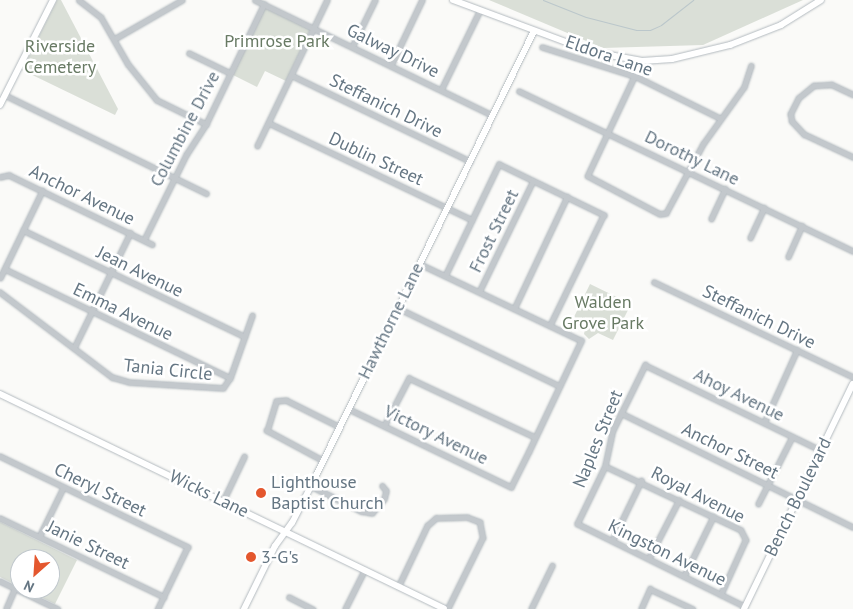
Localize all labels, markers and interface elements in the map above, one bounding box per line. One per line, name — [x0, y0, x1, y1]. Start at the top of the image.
street label: Galway Drive — [343, 19, 443, 83]
park label: Primrose Park — [224, 30, 330, 52]
street label: Eldora Lane — [562, 31, 656, 81]
park label: Riverside Cemetery — [24, 36, 96, 78]
street label: Columbine Drive — [146, 68, 224, 190]
street label: Steffanich Drive — [326, 69, 446, 143]
street label: Dorothy Lane — [641, 126, 743, 190]
street label: Dublin Street — [325, 128, 427, 190]
street label: Anchor Avenue — [26, 160, 138, 230]
street label: Frost Street — [465, 186, 523, 276]
street label: Jean Avenue — [93, 242, 187, 302]
street label: Hawthorne Lane — [354, 259, 428, 383]
street label: Emma Avenue — [69, 278, 177, 346]
street label: Steffanich Drive — [699, 280, 819, 354]
park label: Walden Grove Park — [562, 292, 644, 334]
street label: Tania Circle — [123, 355, 213, 385]
street label: Ahoy Avenue — [690, 364, 788, 426]
street label: Naples Street — [569, 387, 627, 491]
street label: Victory Avenue — [380, 400, 492, 470]
street label: Anchor Street — [678, 418, 782, 484]
street label: Bench Boulevard — [760, 434, 836, 560]
street label: Cheryl Street — [50, 458, 150, 522]
street label: Royal Avenue — [647, 462, 749, 528]
street label: Wicks Lane — [166, 466, 252, 522]
place label: Lighthouse Baptist Church — [271, 472, 383, 514]
marker: Lighthouse Baptist Church — [255, 487, 267, 499]
street label: Kingston Avenue — [604, 515, 730, 591]
street label: Janie Street — [43, 516, 133, 574]
place label: 3-G's — [261, 546, 299, 568]
north arrow — [10, 549, 60, 599]
marker: 3-G's — [245, 551, 257, 563]
text: N — [21, 576, 37, 597]

